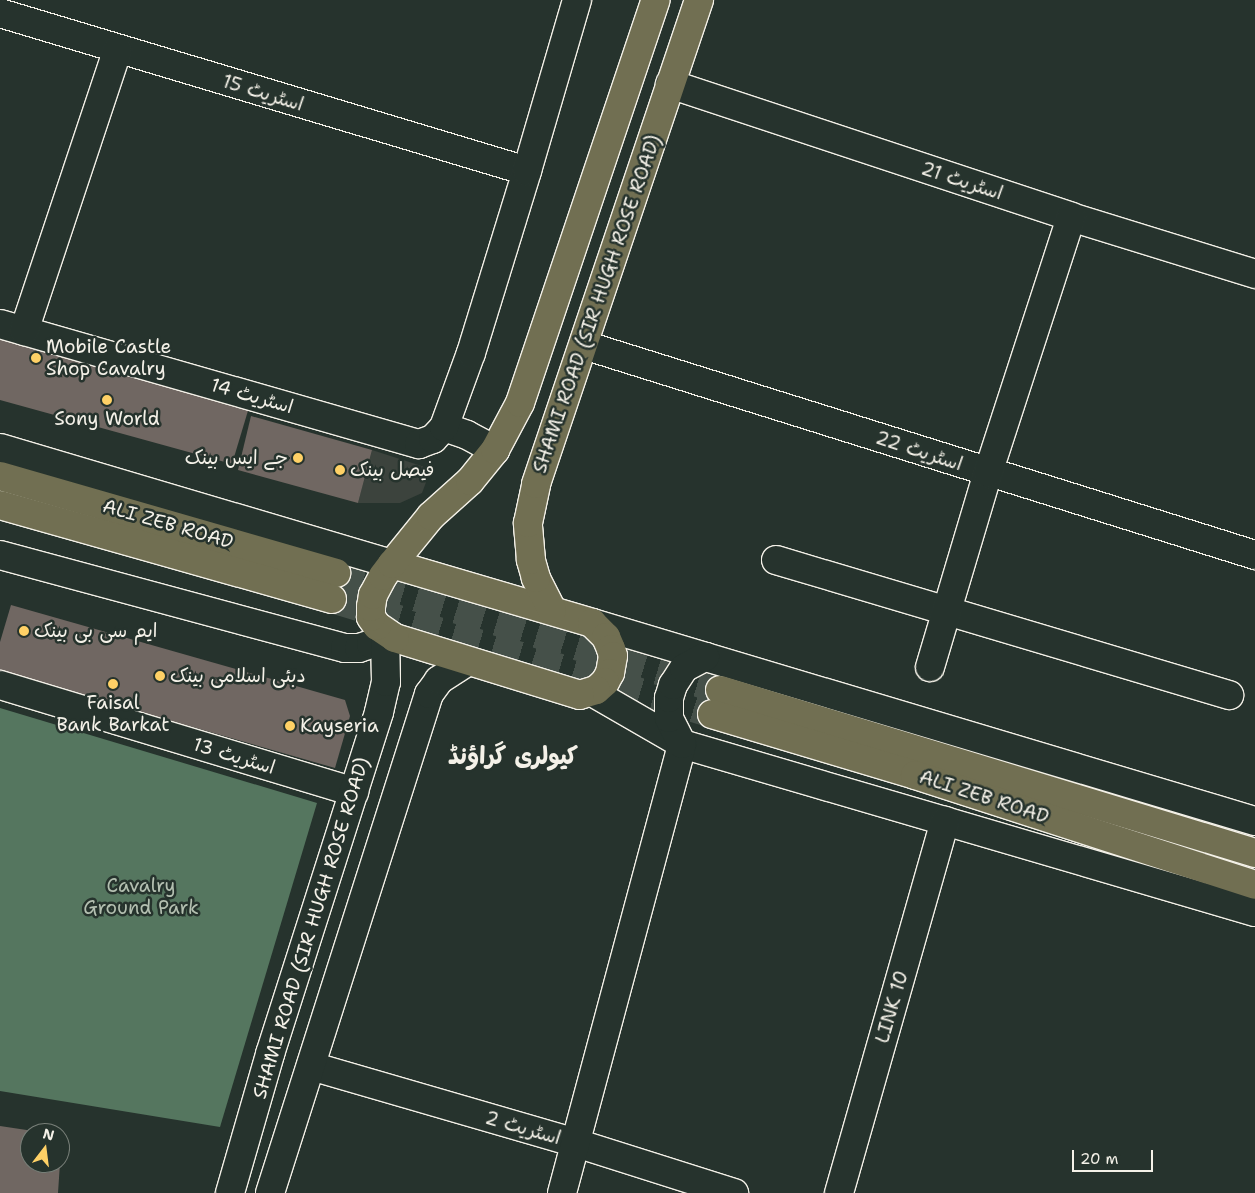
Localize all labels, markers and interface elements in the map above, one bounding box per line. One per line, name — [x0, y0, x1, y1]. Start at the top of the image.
street label: اسٹریٹ 15 — [220, 70, 306, 116]
street label: SHAMI ROAD (SIR HUGH ROSE ROAD) — [528, 132, 666, 476]
street label: اسٹریٹ 21 — [918, 157, 1006, 205]
place label: Mobile Castle Shop Cavalry — [46, 336, 171, 380]
marker: Mobile Castle Shop Cavalry — [30, 352, 42, 364]
street label: اسٹریٹ 14 — [208, 373, 296, 419]
marker: Sony World — [101, 394, 113, 406]
place label: Sony World — [54, 408, 160, 430]
street label: اسٹریٹ 22 — [873, 426, 965, 476]
place label: جے ایس بینک — [185, 447, 288, 469]
marker: جے ایس بینک — [292, 452, 304, 464]
place label: فیصل بینک — [350, 459, 434, 481]
marker: فیصل بینک — [334, 464, 346, 476]
street label: ALI ZEB ROAD — [100, 494, 236, 554]
place label: ایم سی بی بینک — [34, 620, 157, 642]
marker: ایم سی بی بینک — [18, 625, 30, 637]
place label: دبئی اسلامی بینک — [170, 665, 306, 687]
marker: دبئی اسلامی بینک — [154, 670, 166, 682]
marker: Faisal Bank Barkat — [107, 678, 119, 690]
place label: Faisal Bank Barkat — [57, 692, 169, 736]
place label: Kayseria — [300, 715, 379, 737]
marker: Kayseria — [284, 720, 296, 732]
street label: اسٹریٹ 13 — [190, 733, 278, 779]
district label: کیولری گراؤنڈ — [448, 743, 578, 771]
street label: SHAMI ROAD (SIR HUGH ROSE ROAD) — [248, 754, 374, 1102]
street label: ALI ZEB ROAD — [916, 765, 1052, 829]
park label: Cavalry Ground Park — [83, 875, 199, 919]
street label: LINK 10 — [871, 968, 913, 1046]
street label: اسٹریٹ 2 — [482, 1106, 564, 1150]
north arrow — [20, 1123, 70, 1173]
text: N — [41, 1124, 56, 1145]
scale bar — [1075, 1140, 1156, 1172]
text: 20 m — [1080, 1149, 1119, 1169]

